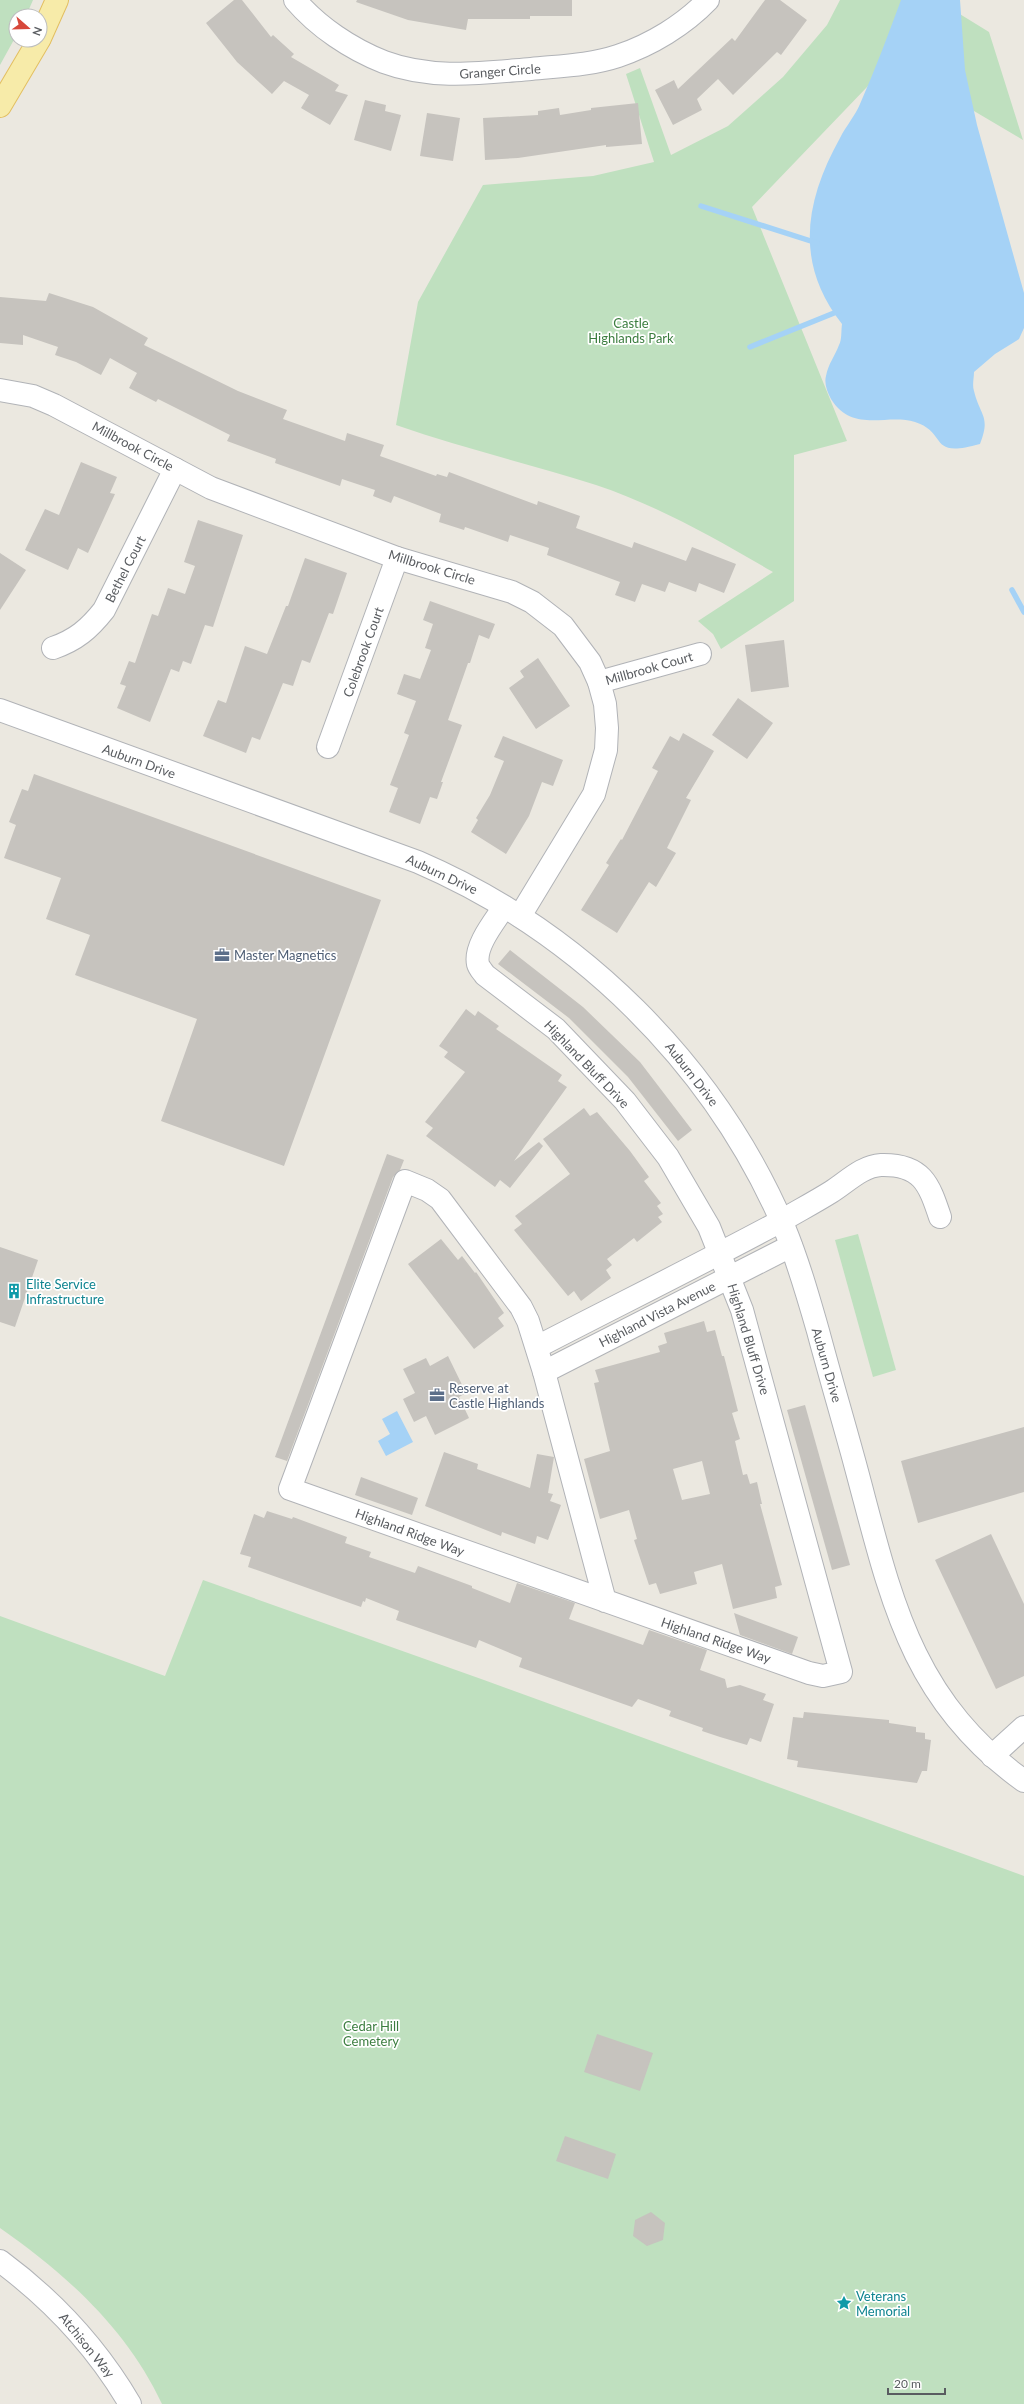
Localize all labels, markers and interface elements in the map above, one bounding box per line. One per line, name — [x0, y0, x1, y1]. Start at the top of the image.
north arrow — [8, 8, 48, 48]
text: N — [30, 25, 45, 38]
street label: Granger Circle — [459, 60, 541, 82]
park label: Castle Highlands Park — [588, 315, 674, 346]
street label: Millbrook Circle — [89, 418, 177, 474]
street label: Bethel Court — [101, 533, 149, 605]
street label: Millbrook Circle — [387, 546, 478, 588]
street label: Colebrook Court — [339, 604, 387, 699]
street label: Millbrook Court — [603, 648, 695, 688]
street label: Auburn Drive — [100, 740, 178, 782]
street label: Auburn Drive — [404, 851, 480, 898]
office icon: Master Magnetics — [213, 946, 231, 964]
place label: Master Magnetics — [234, 947, 337, 963]
street label: Highland Bluff Drive — [541, 1017, 633, 1111]
street label: Auburn Drive — [662, 1039, 722, 1109]
place label: Elite Service Infrastructure — [26, 1276, 104, 1307]
street label: Highland Vista Avenue — [596, 1278, 718, 1350]
street label: Highland Bluff Drive — [724, 1281, 774, 1397]
building icon: Elite Service Infrastructure — [5, 1282, 23, 1300]
street label: Auburn Drive — [809, 1326, 845, 1404]
place label: Reserve at Castle Highlands — [449, 1380, 545, 1411]
office icon: Reserve at Castle Highlands — [428, 1386, 446, 1404]
street label: Highland Ridge Way — [353, 1505, 467, 1559]
street label: Highland Ridge Way — [659, 1614, 773, 1666]
park label: Cedar Hill Cemetery — [343, 2018, 399, 2049]
place label: Veterans Memorial — [856, 2288, 910, 2319]
place icon: Veterans Memorial — [835, 2294, 853, 2312]
street label: Atchison Way — [56, 2309, 118, 2381]
scale bar — [888, 2370, 945, 2396]
text: 20 m — [894, 2376, 921, 2391]

